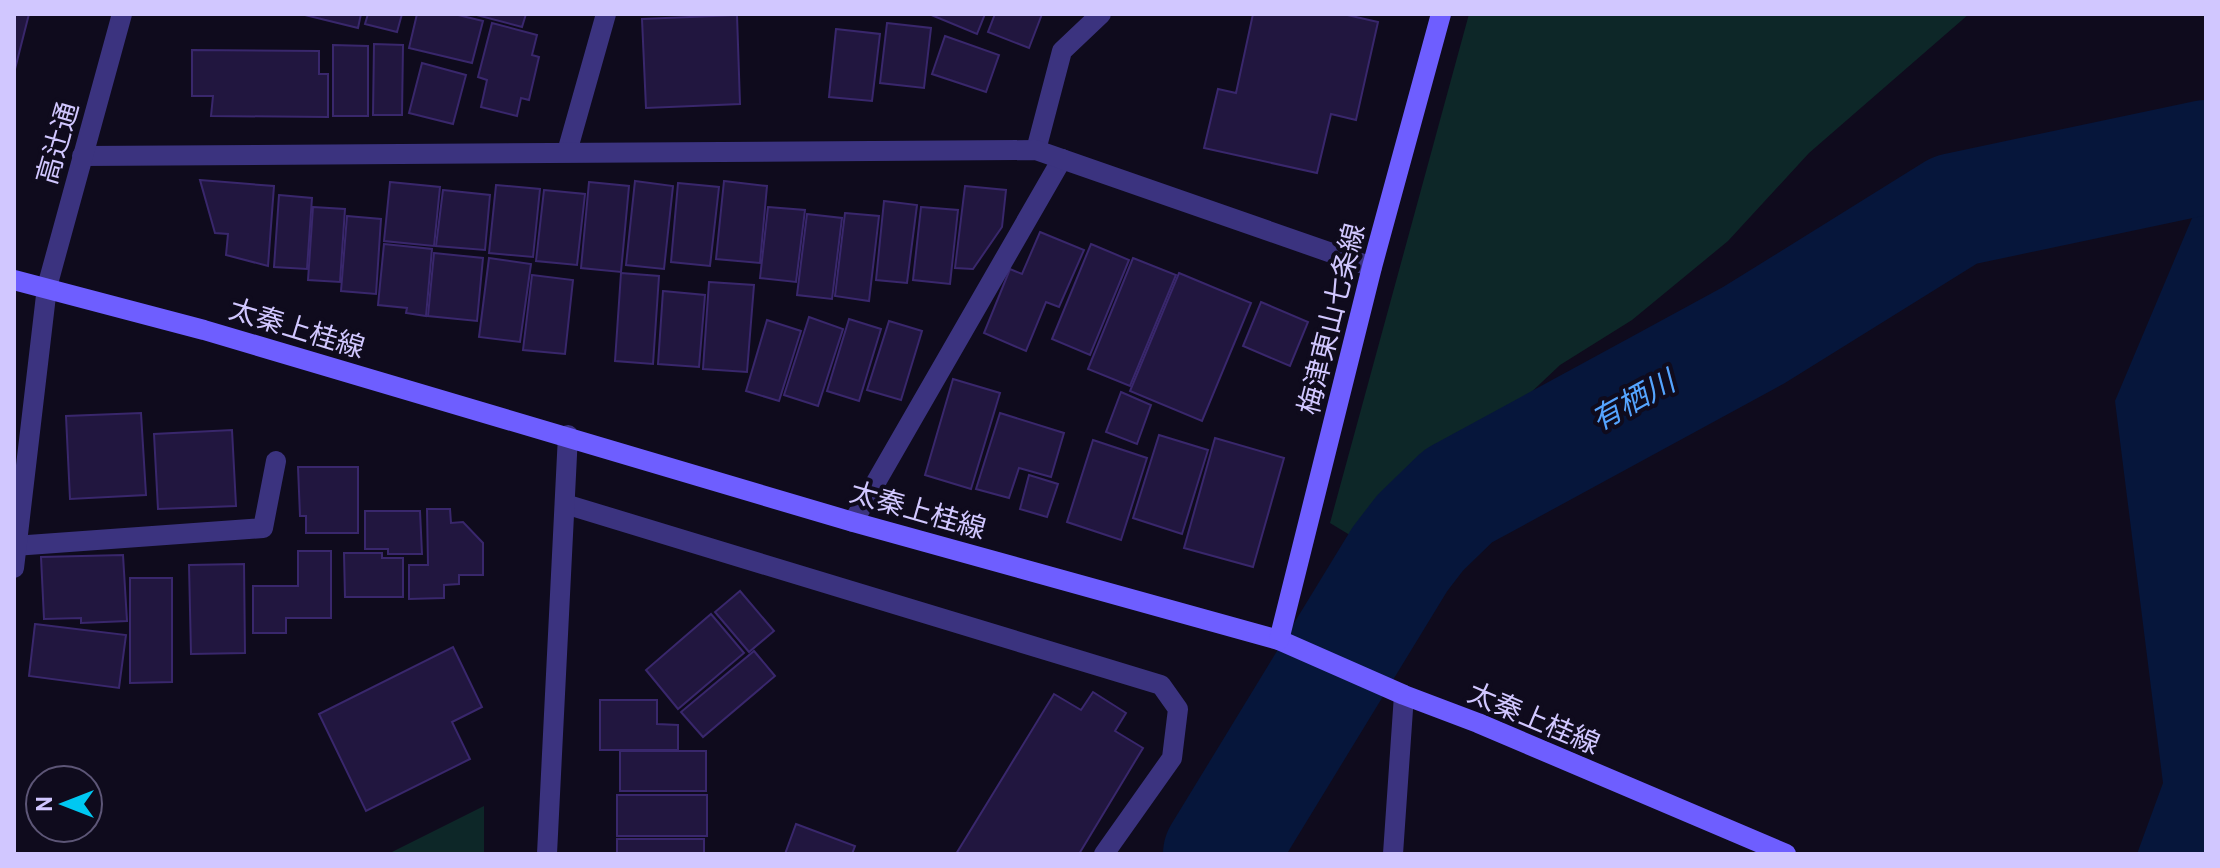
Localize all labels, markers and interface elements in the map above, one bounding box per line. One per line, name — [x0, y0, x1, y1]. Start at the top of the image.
street label: 高辻通 — [30, 98, 85, 188]
street label: 梅津東山七条線 — [1292, 220, 1371, 418]
street label: 太秦上桂線 — [225, 292, 369, 365]
water label: 有栖川 — [1585, 362, 1683, 438]
street label: 太秦上桂線 — [846, 475, 990, 546]
street label: 太秦上桂線 — [1463, 676, 1605, 761]
north arrow — [24, 764, 104, 844]
text: N — [32, 796, 57, 812]

